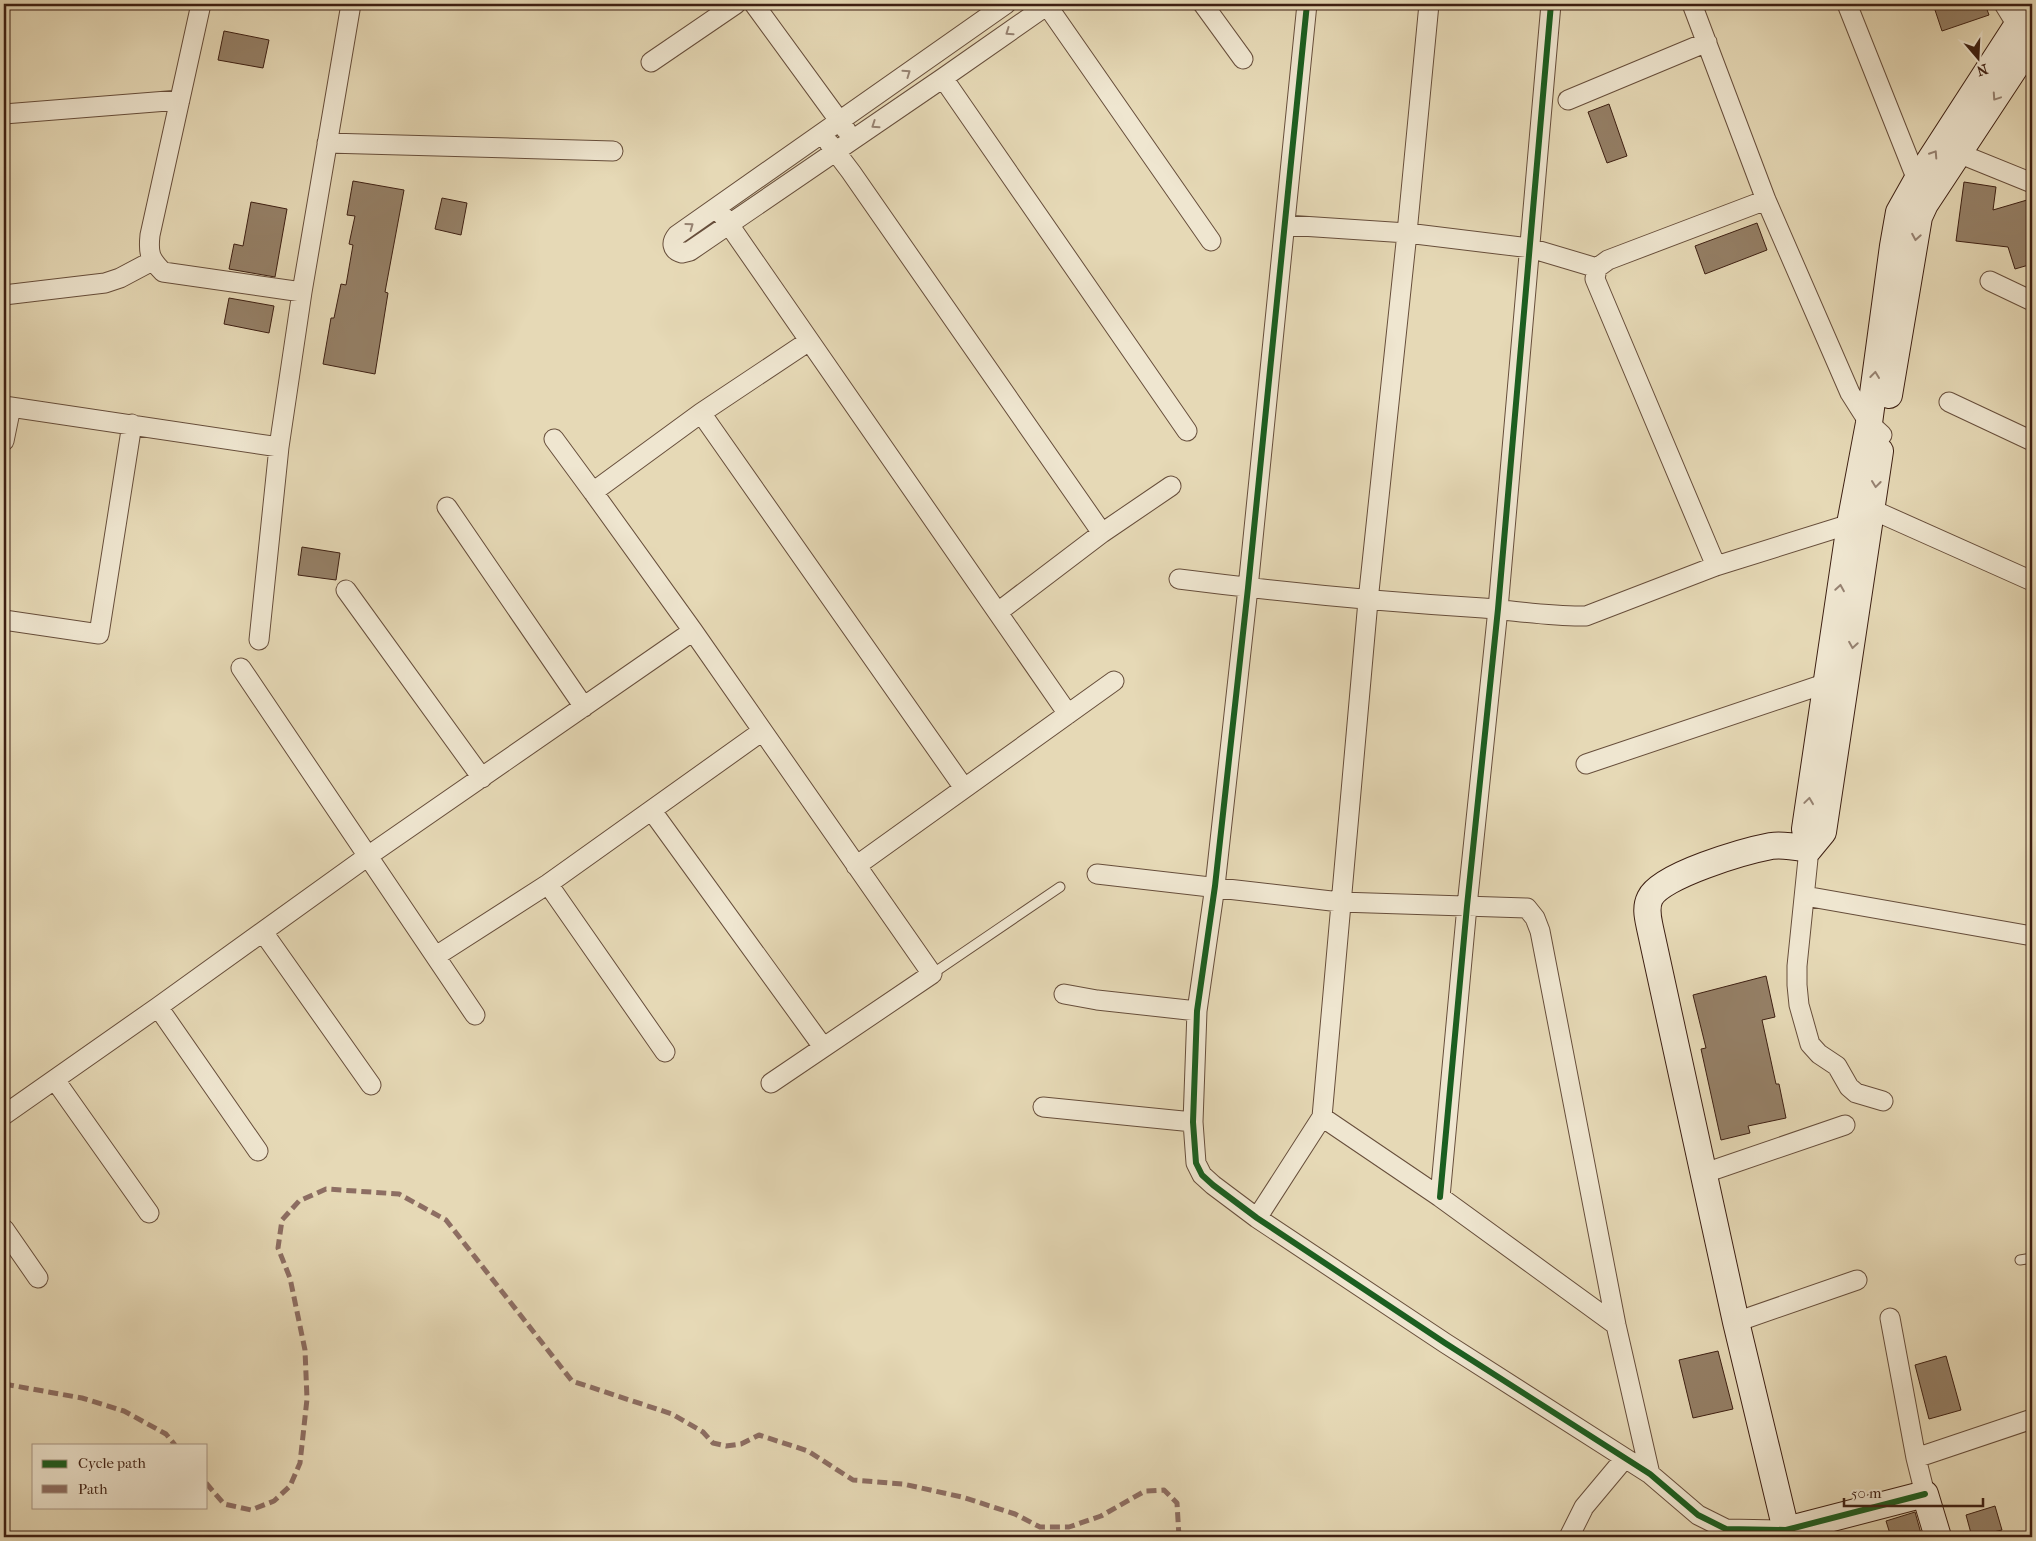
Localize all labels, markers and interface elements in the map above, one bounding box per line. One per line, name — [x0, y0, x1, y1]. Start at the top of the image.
one-way arrow — [1005, 26, 1015, 35]
north arrow — [1954, 32, 2004, 82]
text: N — [1974, 60, 1990, 80]
one-way arrow — [901, 70, 911, 79]
one-way arrow — [1992, 92, 2002, 101]
one-way arrow — [872, 119, 881, 128]
one-way arrow — [1928, 150, 1937, 159]
one-way arrow — [684, 223, 694, 232]
one-way arrow — [1911, 233, 1921, 242]
one-way arrow — [1869, 370, 1879, 379]
one-way arrow — [1871, 480, 1882, 488]
one-way arrow — [1835, 584, 1845, 592]
one-way arrow — [1848, 640, 1858, 649]
one-way arrow — [1803, 796, 1814, 804]
legend — [32, 1444, 208, 1508]
text: Cycle path — [78, 1454, 146, 1472]
scale bar — [1844, 1476, 1982, 1508]
text: Path — [78, 1480, 108, 1498]
text: 50 m — [1851, 1484, 1882, 1502]

